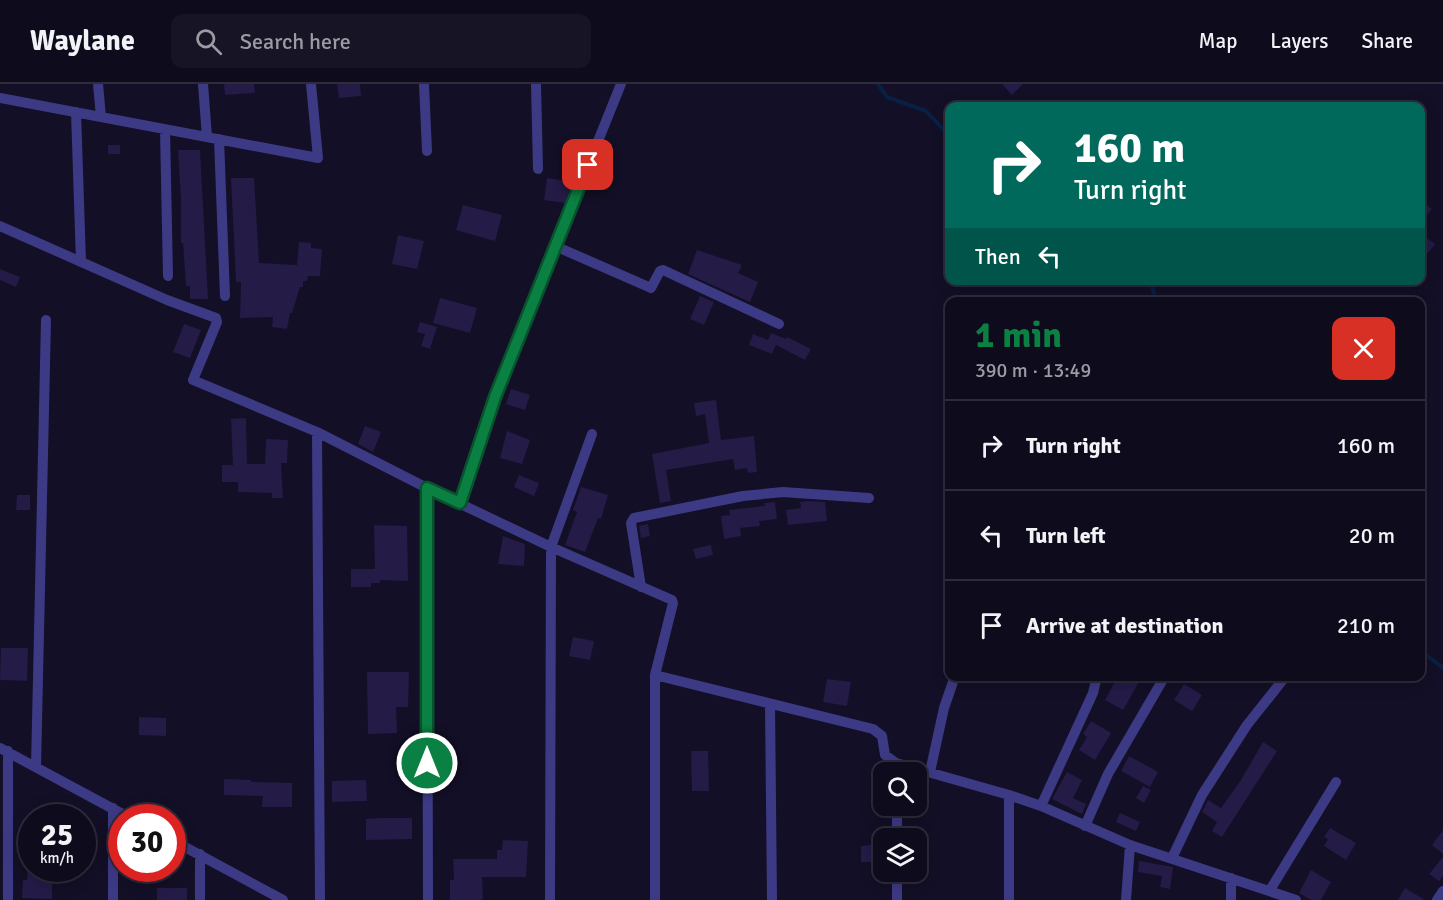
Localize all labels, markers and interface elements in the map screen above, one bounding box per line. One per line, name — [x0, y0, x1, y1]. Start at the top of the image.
search box — [171, 14, 591, 68]
text: Waylane — [30, 24, 135, 58]
icon: search — [192, 25, 225, 58]
text: Search here — [240, 28, 351, 55]
text: Map — [1199, 28, 1237, 54]
text: Layers — [1270, 28, 1328, 54]
text: Share — [1361, 28, 1413, 54]
text: 160 m — [1074, 123, 1185, 174]
icon: right — [975, 126, 1053, 204]
pin — [562, 139, 613, 190]
icon: arrive — [571, 148, 604, 181]
text: Turn right — [1074, 174, 1187, 207]
icon: left — [1033, 240, 1066, 273]
text: Then — [975, 243, 1021, 270]
text: 1 min — [975, 313, 1062, 358]
button: close — [1332, 317, 1395, 380]
text: 390 m · 13:49 — [975, 358, 1091, 383]
icon: right — [975, 429, 1008, 462]
text: Turn right — [1026, 432, 1121, 459]
text: 160 m — [1337, 432, 1395, 459]
icon: left — [975, 519, 1008, 552]
text: Turn left — [1026, 522, 1106, 549]
text: 20 m — [1349, 522, 1395, 549]
icon: arrive — [975, 609, 1008, 642]
text: Arrive at destination — [1026, 612, 1223, 639]
text: 210 m — [1337, 612, 1395, 639]
position arrow — [395, 731, 459, 795]
map controls — [873, 762, 927, 882]
button: search — [873, 762, 927, 816]
speed limit sign: 30 — [108, 804, 186, 882]
text: 25 — [41, 817, 73, 854]
button: layers — [873, 828, 927, 882]
text: km/h — [40, 849, 74, 867]

